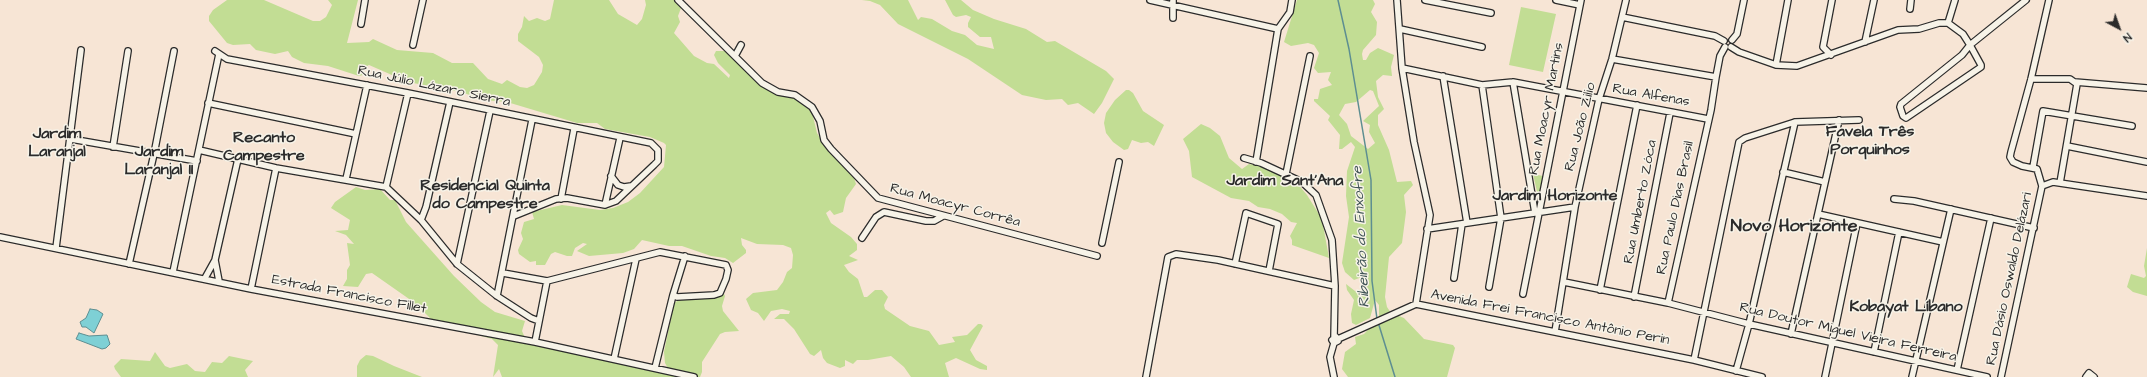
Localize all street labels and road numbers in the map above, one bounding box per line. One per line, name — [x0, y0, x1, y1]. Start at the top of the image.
street label: Rua Moacyr Martins — [1526, 41, 1568, 177]
street label: Rua Júlio Lázaro Sierra — [356, 63, 512, 111]
street label: Rua João Zilio — [1562, 81, 1600, 173]
street label: Rua Alfenas — [1611, 81, 1691, 111]
street label: Rua Umberto Zóca — [1621, 139, 1661, 265]
street label: Rua Paulo Dias Brasil — [1654, 140, 1698, 276]
street label: Rua Moacyr Corrêa — [888, 181, 1022, 231]
street label: Rua Dásio Oswaldo Delázari — [1983, 191, 2037, 367]
street label: Estrada Francisco Fillet — [270, 272, 428, 318]
street label: Avenida Frei Francisco Antônio Perin — [1429, 287, 1671, 349]
street label: Rua Doutor Miguel Vieira Ferreira — [1738, 300, 1958, 366]

